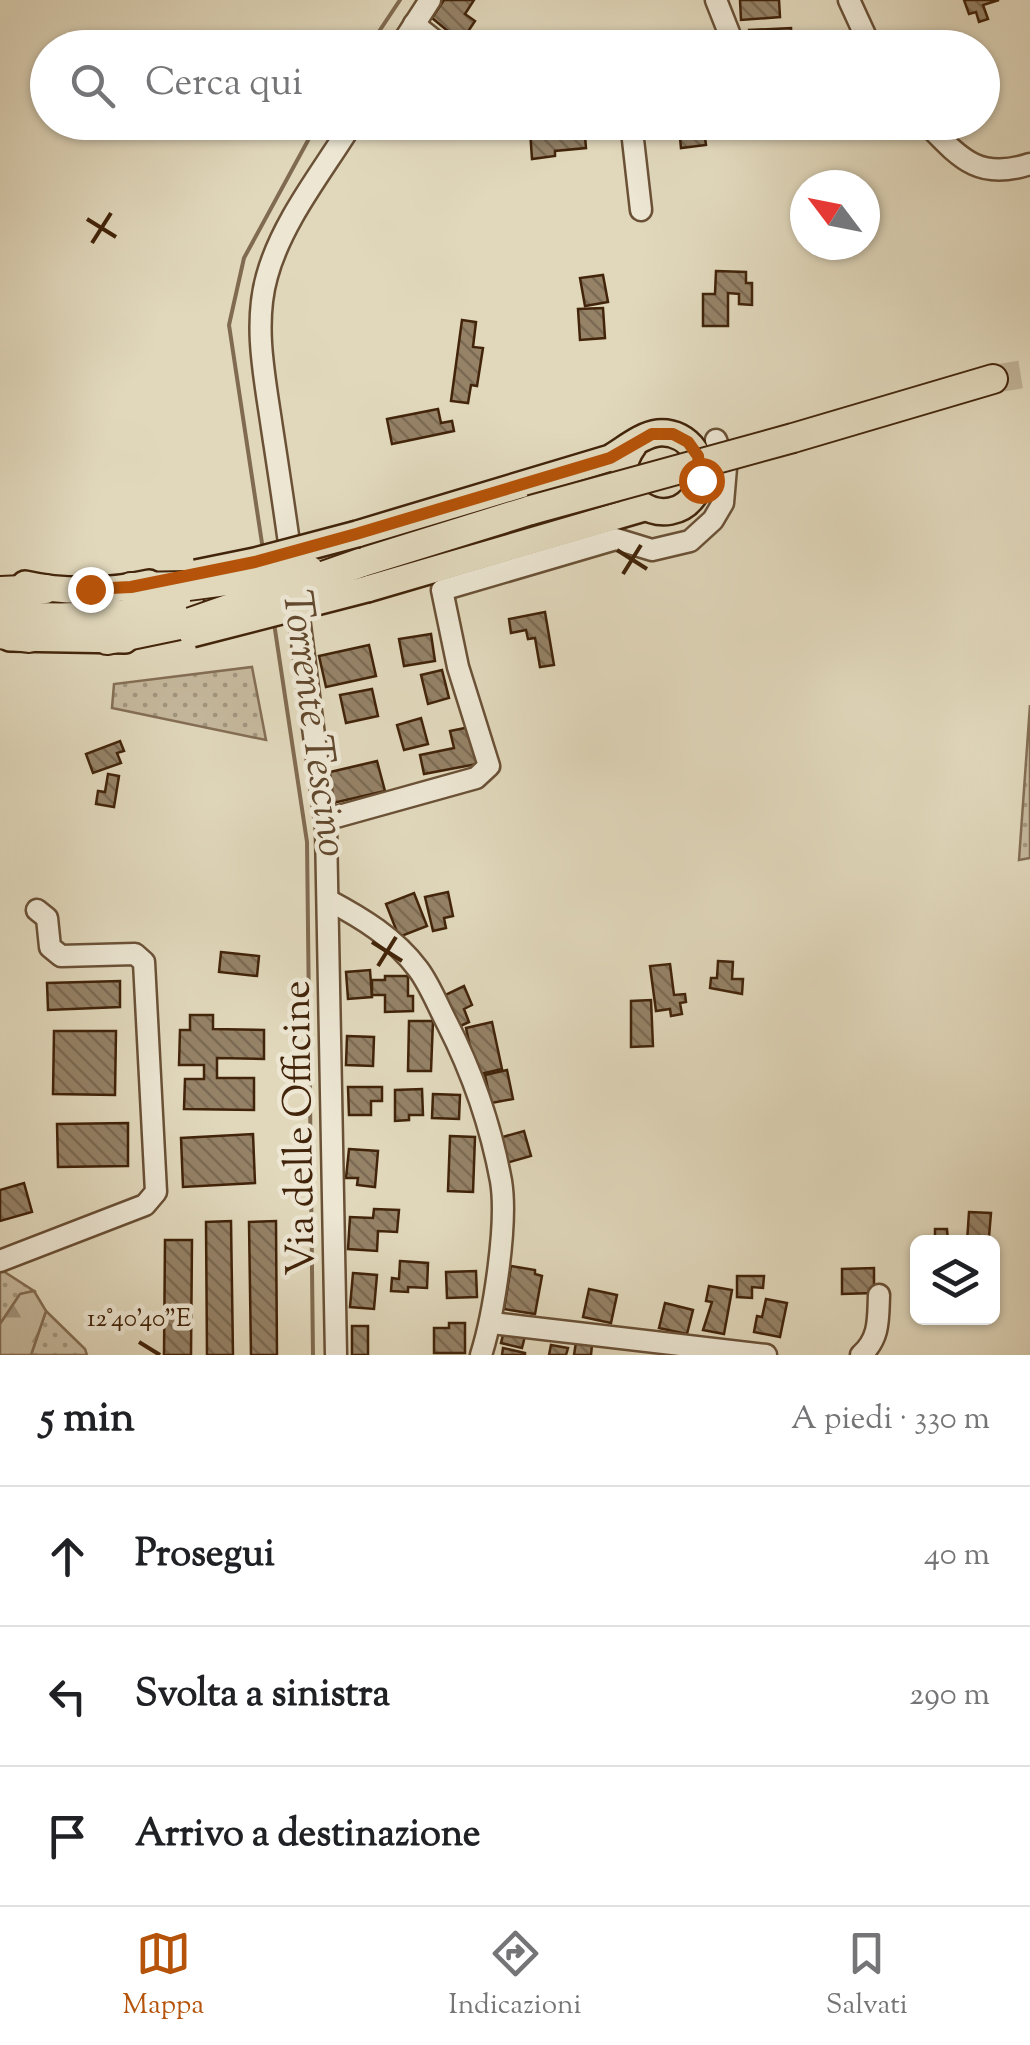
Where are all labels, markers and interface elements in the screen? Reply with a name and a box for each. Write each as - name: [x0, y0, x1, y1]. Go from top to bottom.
- search box: [30, 30, 1000, 140]
- icon: search: [65, 58, 120, 113]
- text: Cerca qui: [145, 58, 303, 112]
- north arrow: [790, 170, 880, 260]
- route start: [679, 458, 725, 504]
- route end: [68, 567, 114, 613]
- water label: Torrente Tescino: [264, 587, 360, 861]
- street label: Via delle Officine: [270, 980, 333, 1276]
- map controls: [910, 1235, 1000, 1325]
- button: layers: [910, 1235, 1000, 1325]
- text: 12°40'40"E: [87, 1302, 191, 1338]
- text: 5 min: [40, 1390, 135, 1450]
- text: A piedi · 330 m: [791, 1397, 990, 1443]
- icon: ahead: [40, 1529, 95, 1584]
- text: Prosegui: [135, 1529, 275, 1583]
- text: 40 m: [924, 1533, 990, 1579]
- icon: left: [40, 1669, 95, 1724]
- text: Svolta a sinistra: [135, 1669, 390, 1723]
- text: 290 m: [909, 1673, 990, 1719]
- icon: arrive: [40, 1809, 95, 1864]
- text: Arrivo a destinazione: [135, 1809, 481, 1863]
- tab: Mappa: [122, 1926, 204, 2026]
- tab: Indicazioni: [449, 1926, 581, 2026]
- tab: Salvati: [826, 1926, 908, 2026]

